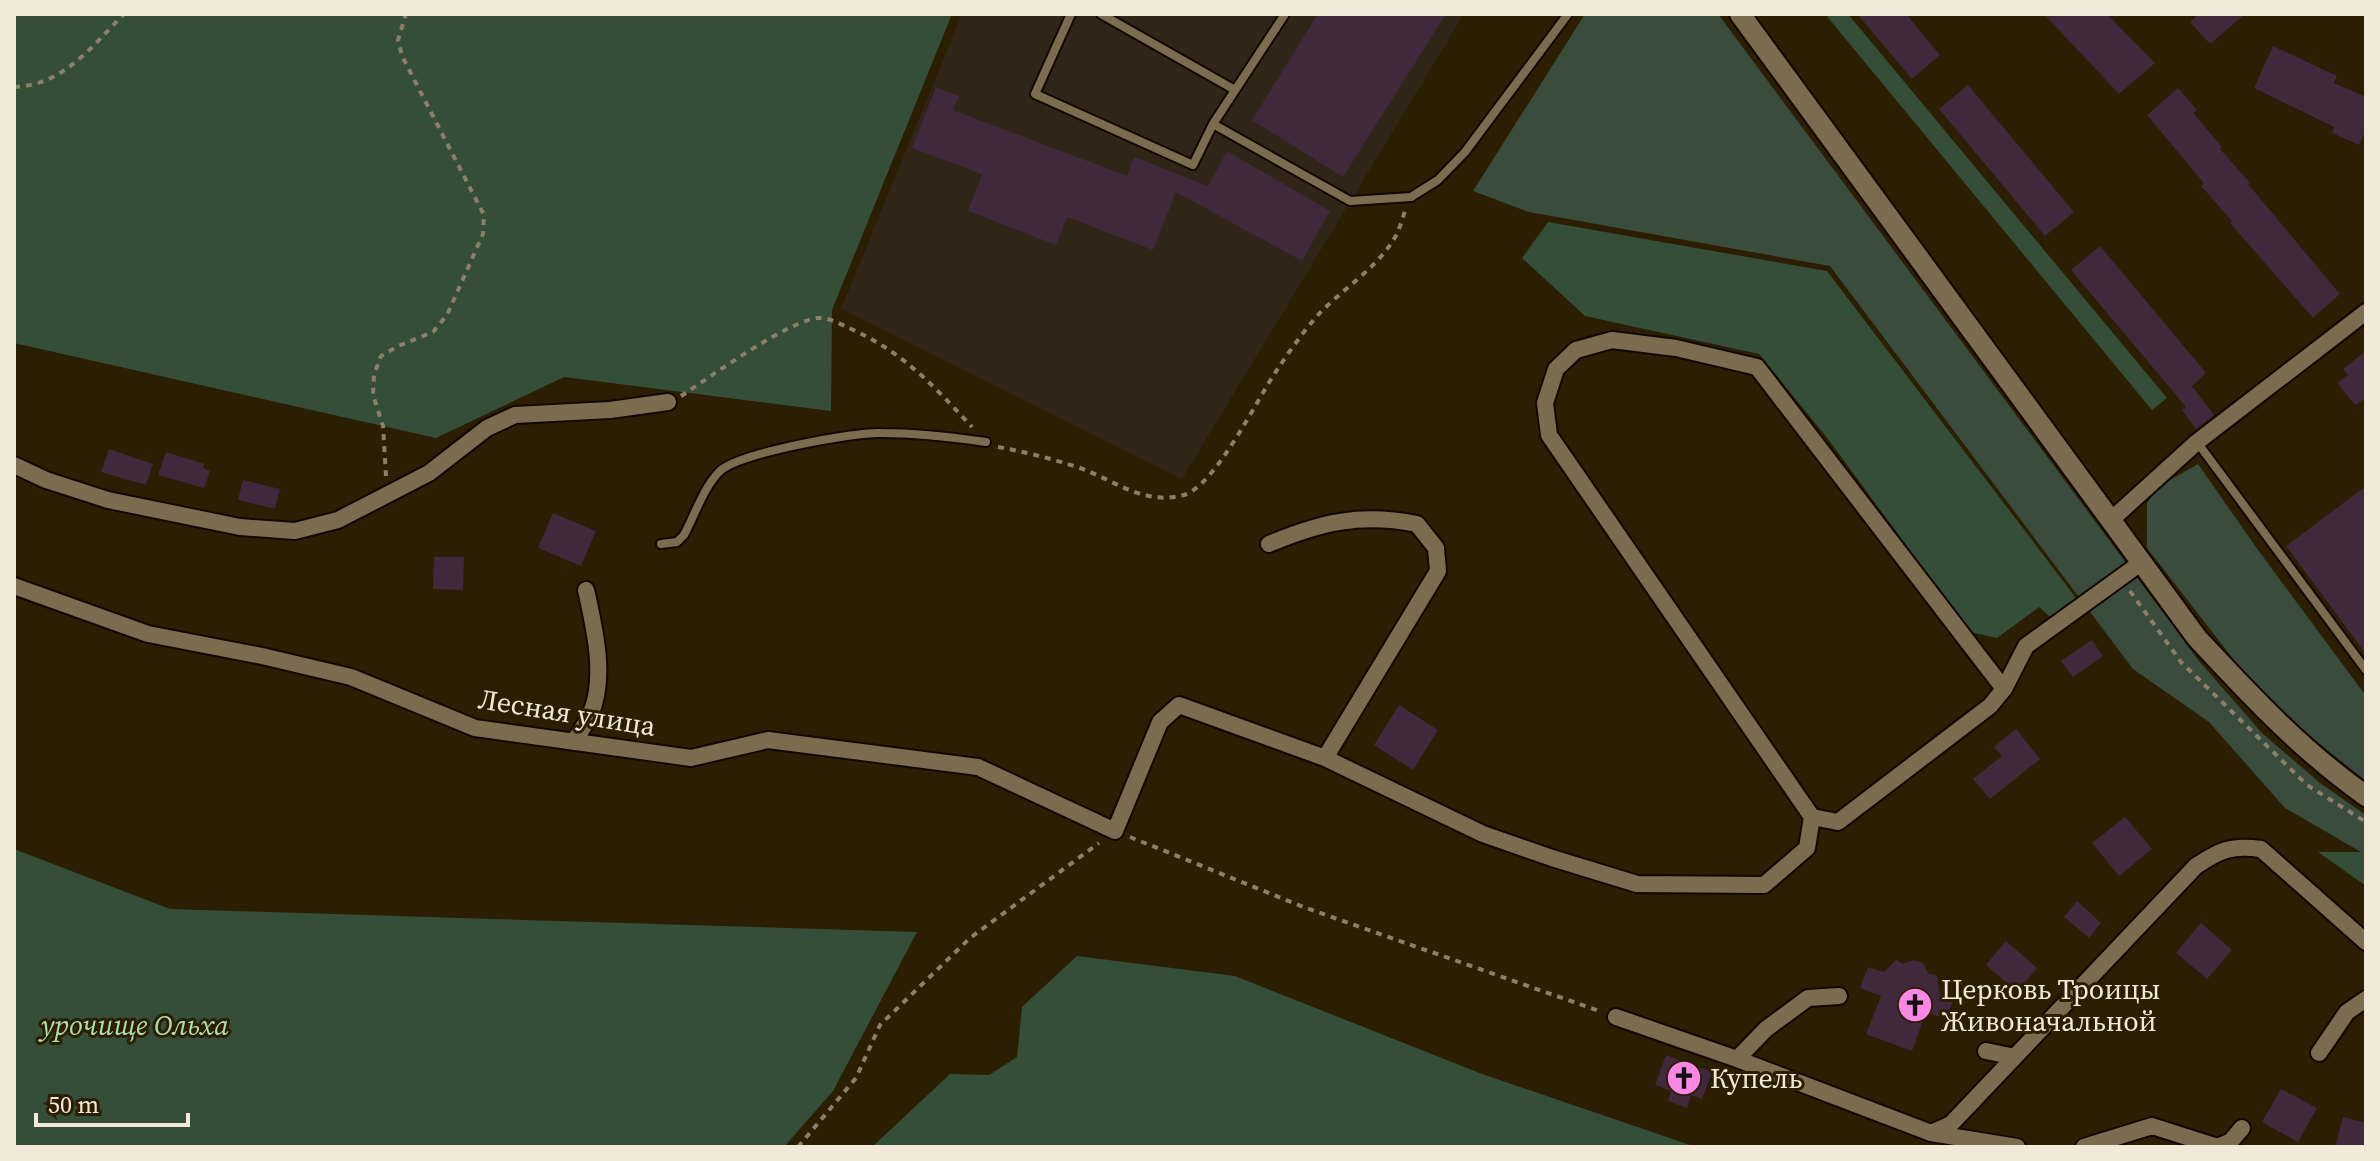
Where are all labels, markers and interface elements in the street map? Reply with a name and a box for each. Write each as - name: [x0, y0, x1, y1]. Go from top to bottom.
- street label: Лесная улица: [476, 679, 659, 745]
- place label: Церковь Троицы Живоначальной: [1941, 970, 2161, 1040]
- church icon: Церковь Троицы Живоначальной: [1896, 986, 1934, 1024]
- park label: урочище Ольха: [38, 1006, 229, 1044]
- church icon: Купель: [1665, 1059, 1703, 1097]
- place label: Купель: [1710, 1059, 1803, 1097]
- scale bar: [36, 1077, 188, 1127]
- text: 50 m: [48, 1088, 99, 1121]

